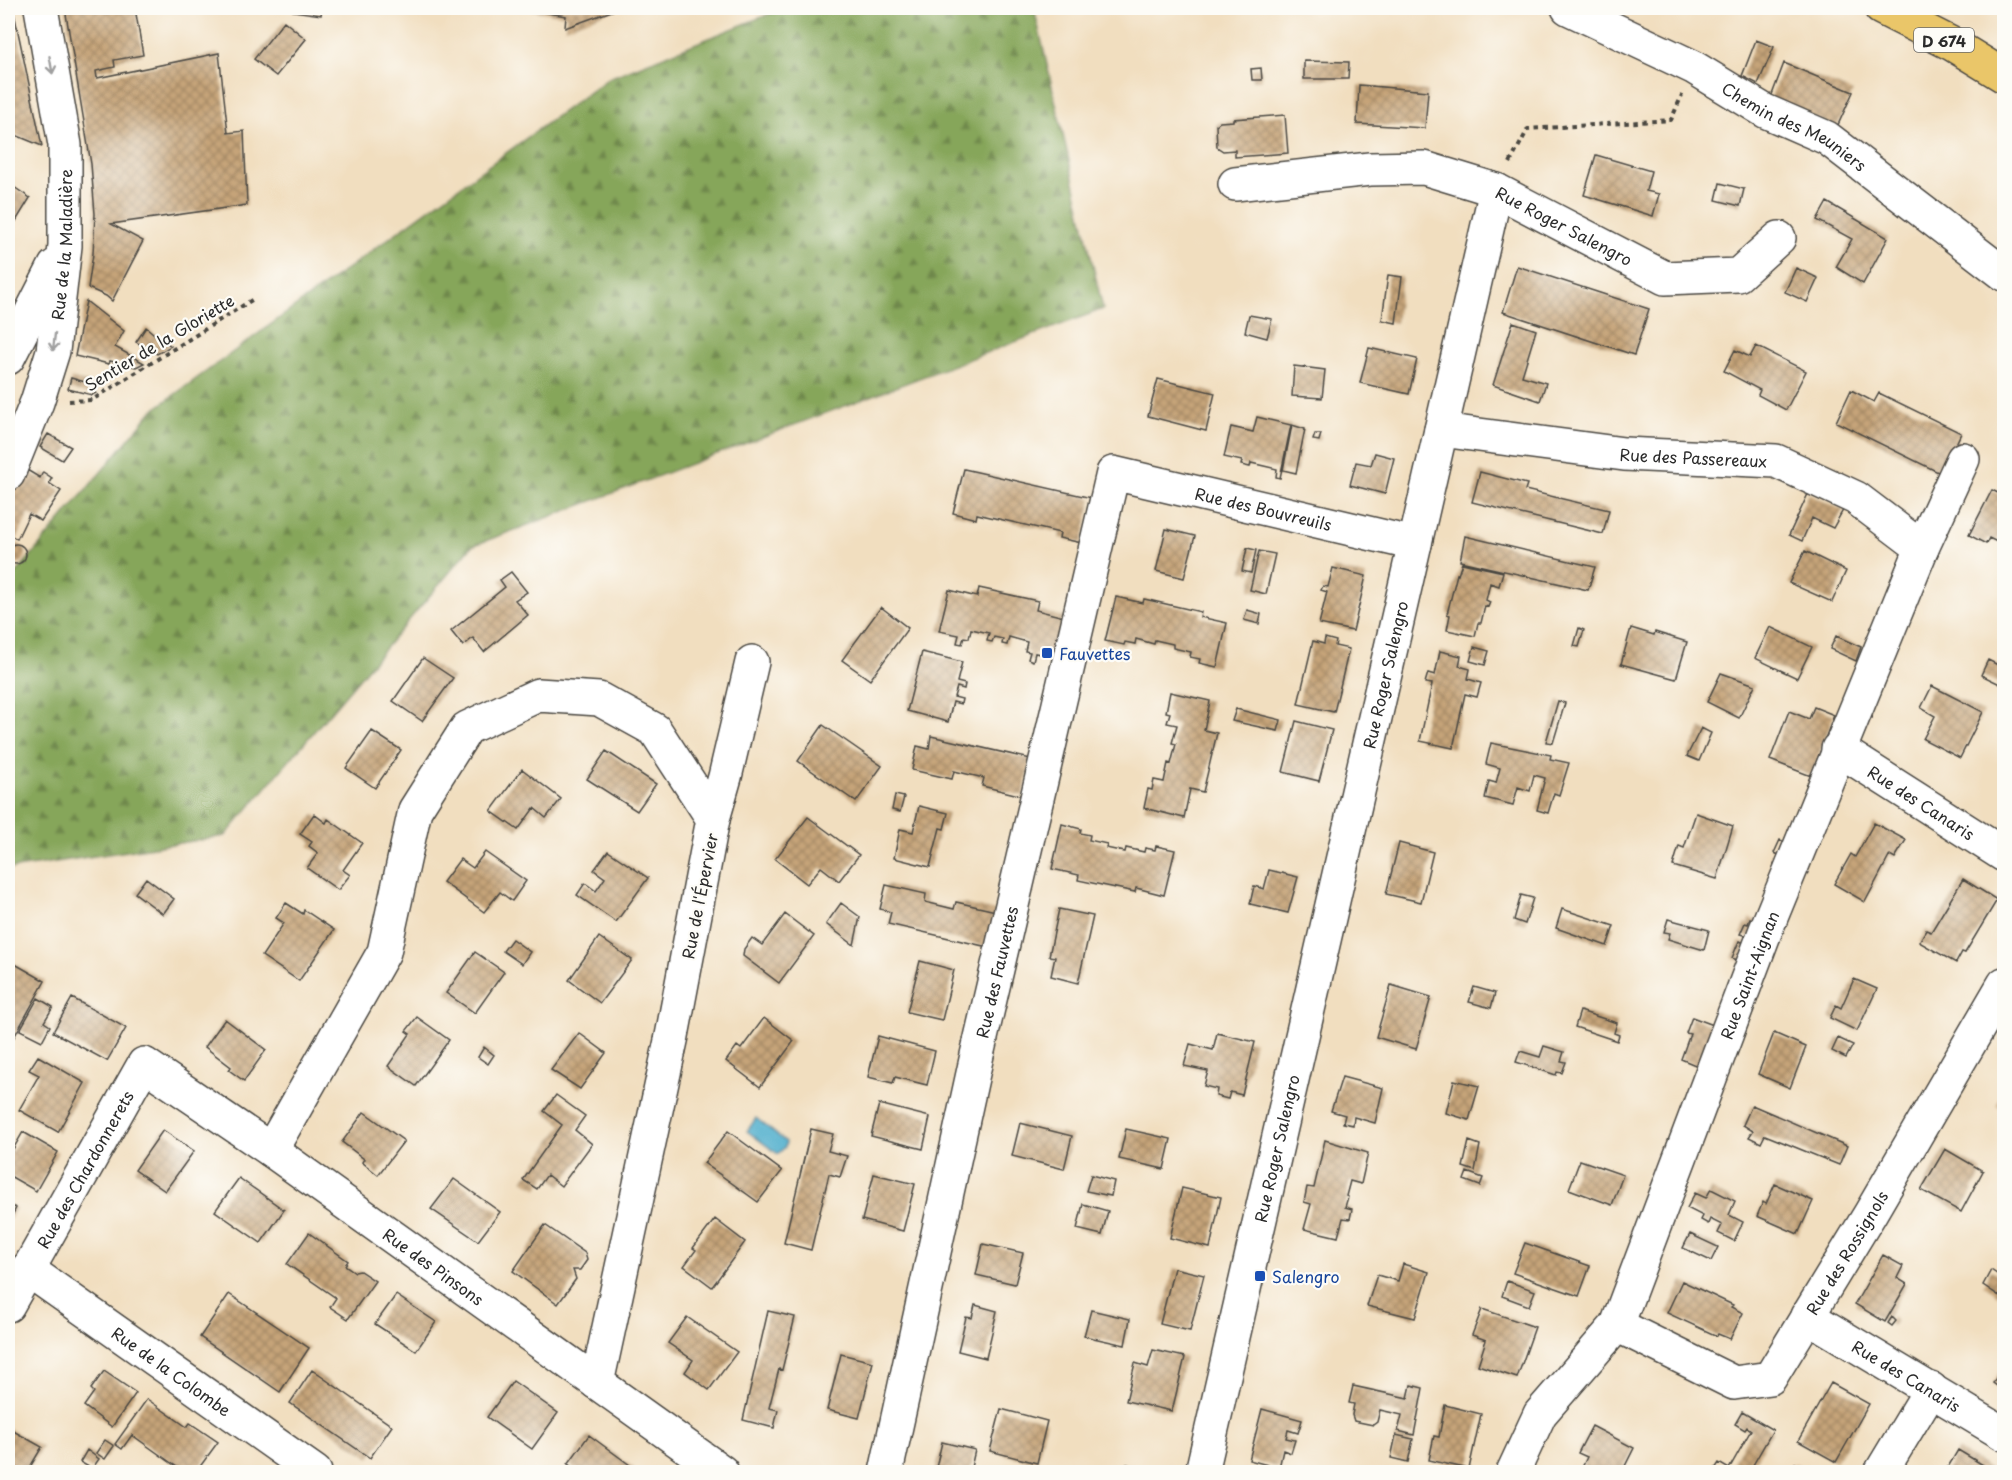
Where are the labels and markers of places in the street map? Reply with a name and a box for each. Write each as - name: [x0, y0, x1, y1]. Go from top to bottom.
- place label: Fauvettes: [1059, 641, 1130, 665]
- marker: Fauvettes: [1040, 646, 1054, 660]
- place label: Salengro: [1272, 1264, 1340, 1288]
- marker: Salengro: [1253, 1269, 1267, 1283]

